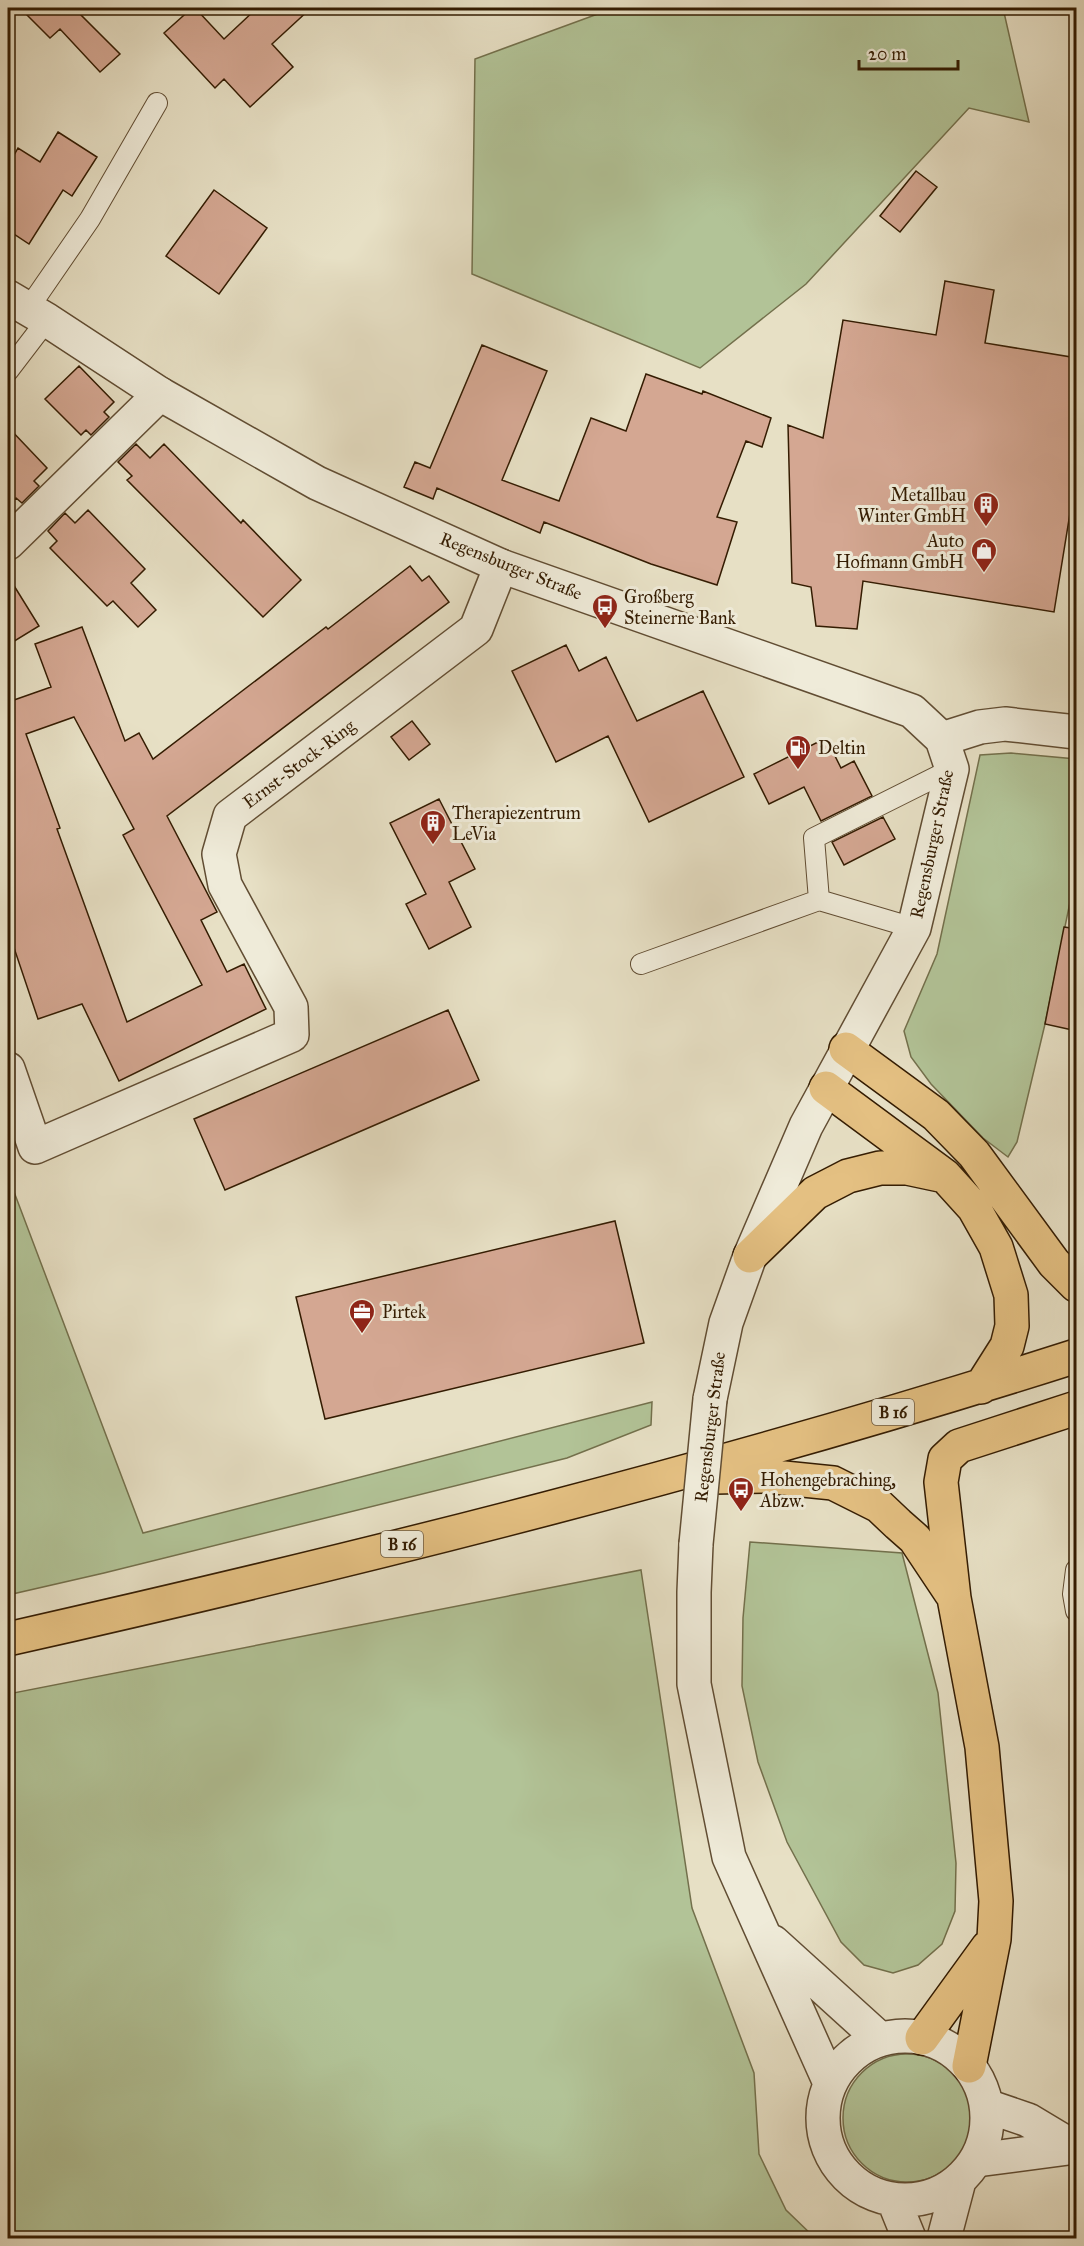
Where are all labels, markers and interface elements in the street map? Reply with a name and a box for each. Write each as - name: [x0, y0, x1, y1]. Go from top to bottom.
- scale bar: [859, 33, 958, 71]
- text: 20 m: [868, 43, 906, 65]
- place label: Metallbau Winter GmbH: [858, 484, 966, 527]
- building icon: Metallbau Winter GmbH: [971, 490, 1001, 528]
- street label: Regensburger Straße: [436, 527, 585, 606]
- place label: Auto Hofmann GmbH: [835, 530, 964, 573]
- shop icon: Auto Hofmann GmbH: [969, 536, 999, 574]
- place label: Großberg Steinerne Bank: [624, 586, 737, 629]
- bus stop icon: Großberg Steinerne Bank: [590, 592, 620, 630]
- street label: Ernst-Stock-Ring: [239, 714, 361, 814]
- fuel station icon: Deltin: [783, 733, 813, 771]
- place label: Deltin: [818, 737, 866, 759]
- street label: Regensburger Straße: [905, 768, 960, 921]
- place label: Therapiezentrum LeVia: [452, 802, 581, 845]
- building icon: Therapiezentrum LeVia: [418, 808, 448, 846]
- office icon: Pirtek: [347, 1297, 377, 1335]
- place label: Pirtek: [382, 1301, 427, 1323]
- street label: Regensburger Straße: [690, 1350, 731, 1504]
- road number: B 16: [872, 1399, 914, 1425]
- place label: Hohengebraching, Abzw.: [759, 1469, 896, 1512]
- bus stop icon: Hohengebraching, Abzw.: [726, 1475, 756, 1513]
- road number: B 16: [381, 1531, 423, 1557]

